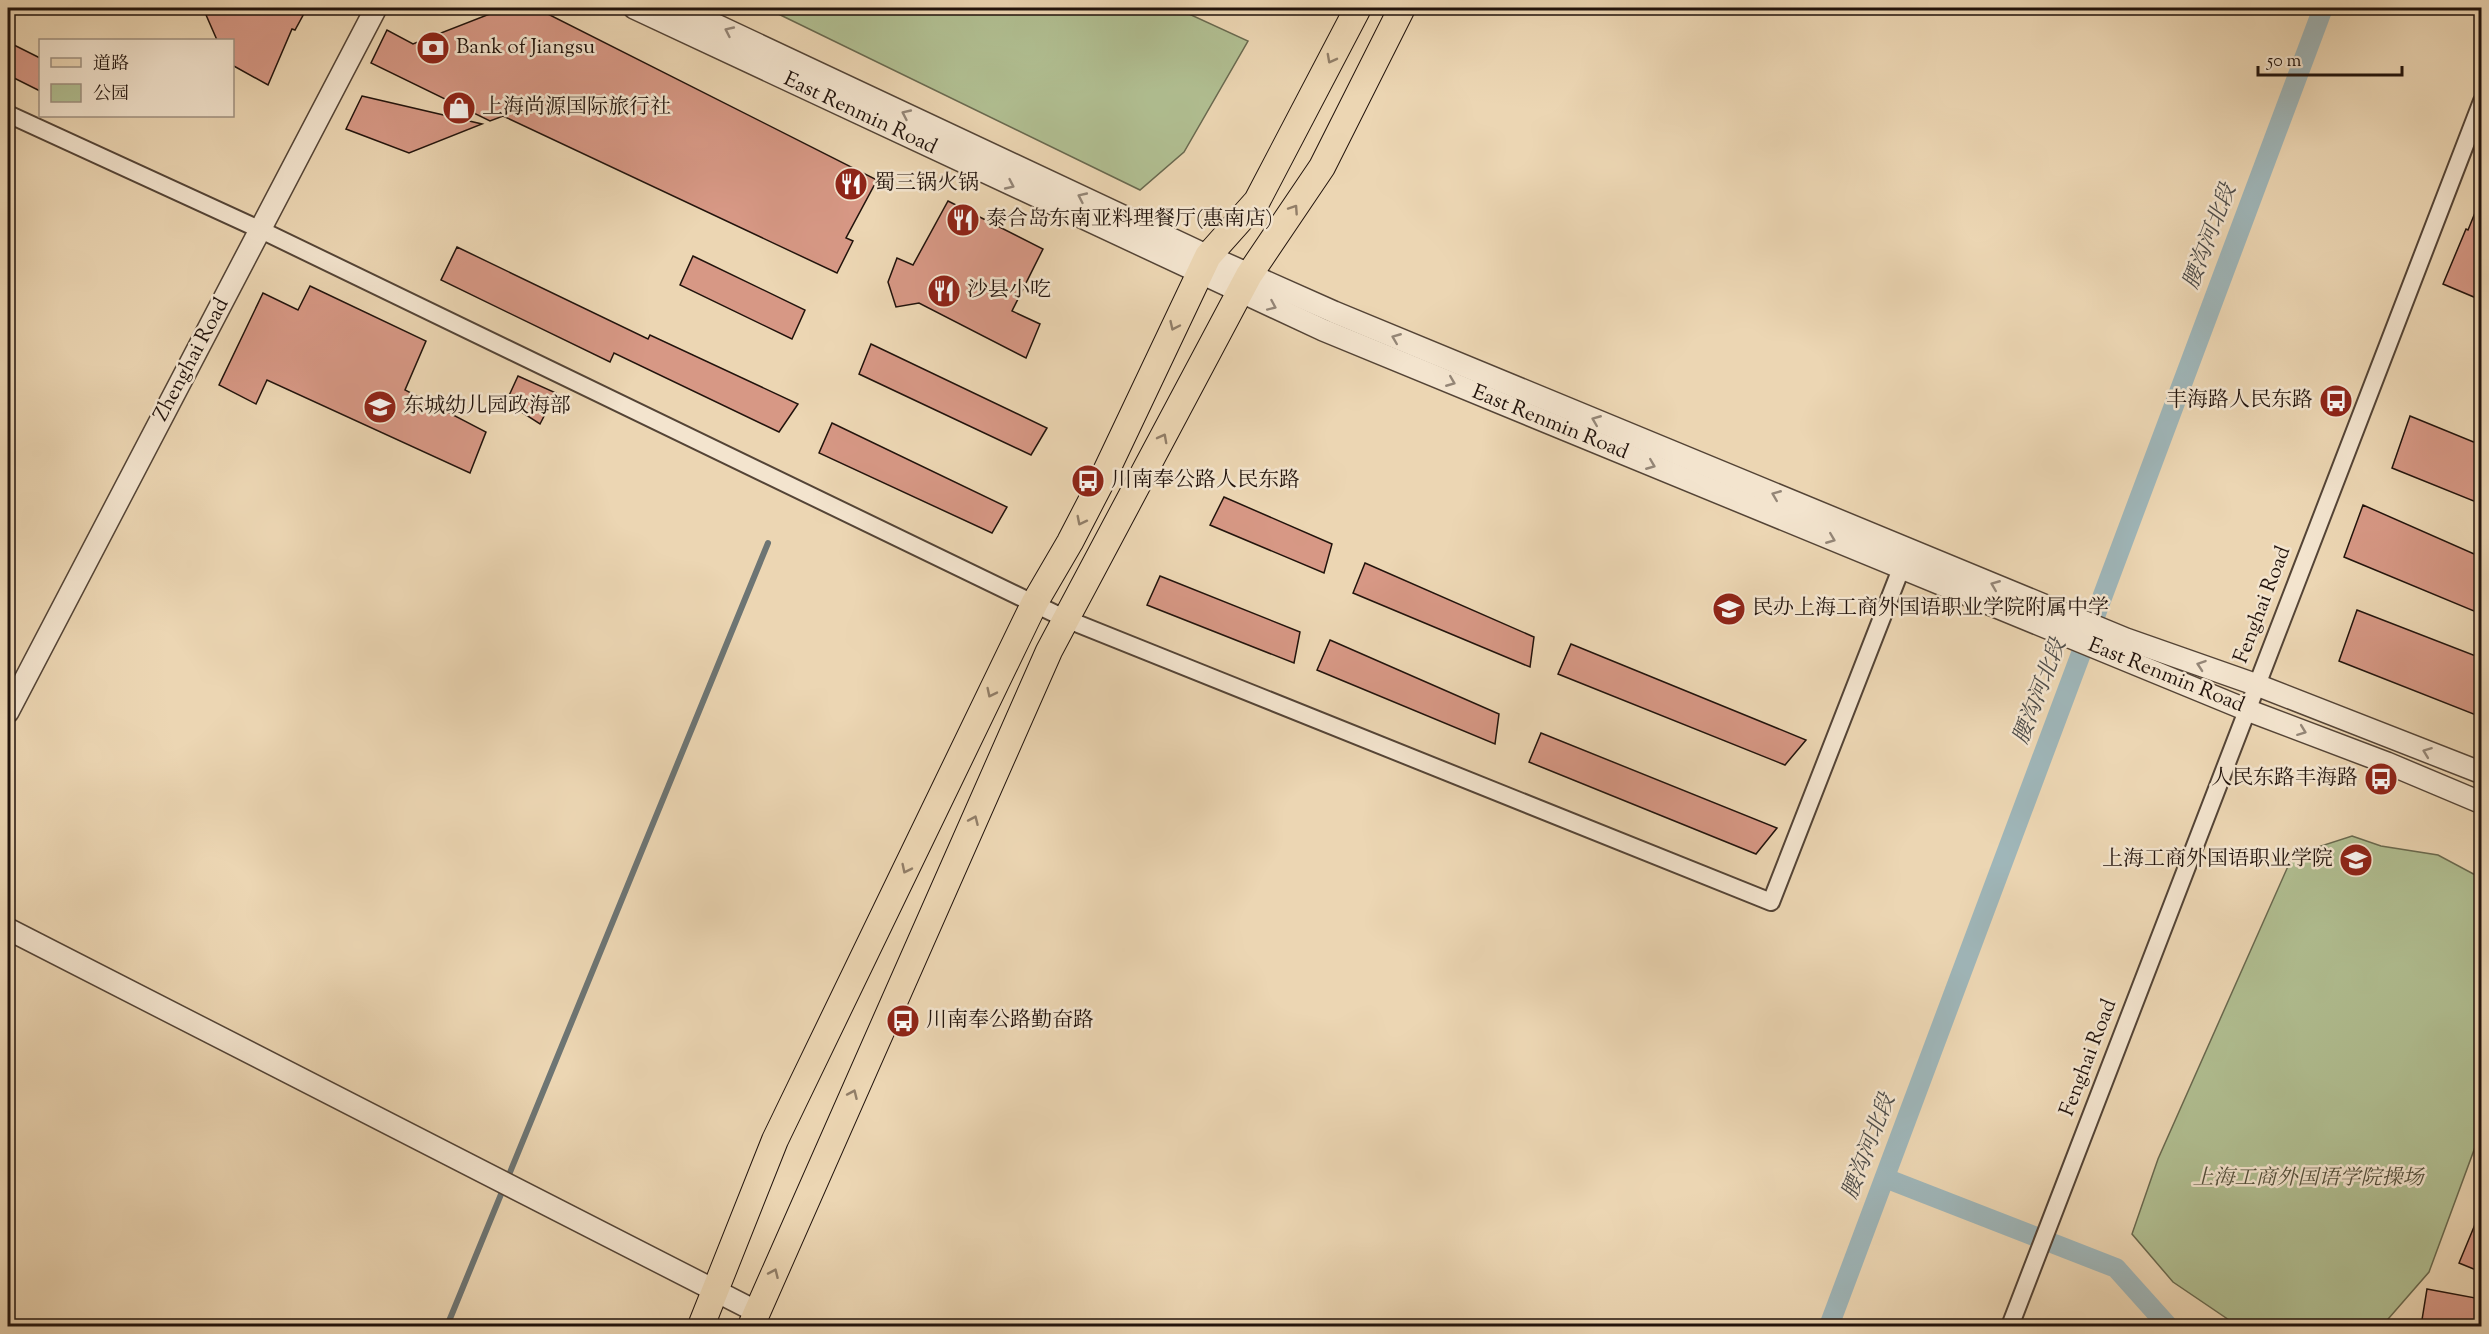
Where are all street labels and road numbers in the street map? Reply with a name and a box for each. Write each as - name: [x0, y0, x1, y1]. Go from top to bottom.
- street label: East Renmin Road: [778, 65, 942, 163]
- street label: Zhenghai Road: [147, 293, 237, 427]
- street label: East Renmin Road: [1467, 378, 1633, 468]
- street label: Fenghai Road: [2227, 542, 2299, 668]
- street label: East Renmin Road: [2083, 631, 2249, 721]
- street label: Fenghai Road: [2053, 995, 2125, 1121]

